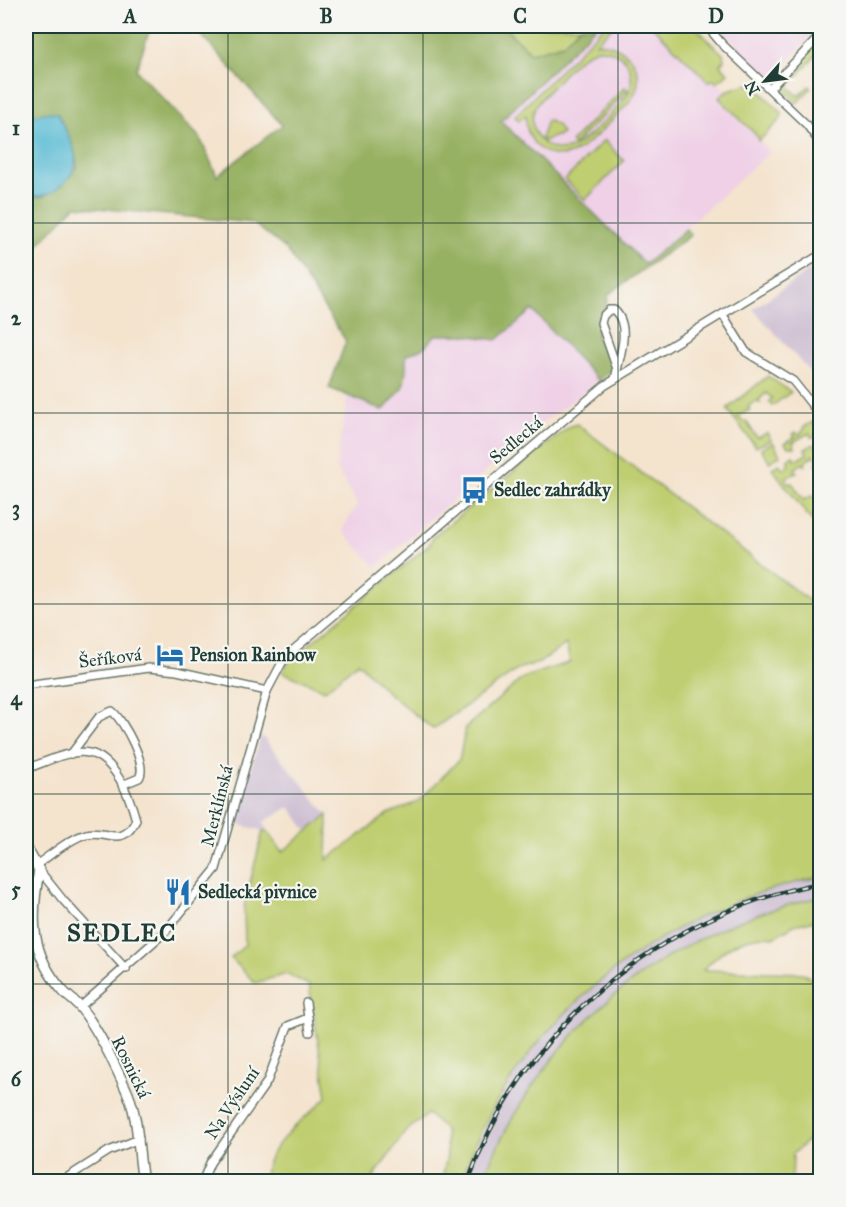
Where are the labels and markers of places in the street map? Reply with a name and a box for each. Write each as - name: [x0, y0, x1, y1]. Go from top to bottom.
- bus stop icon: Sedlec zahrádky: [459, 475, 489, 505]
- place label: Sedlec zahrádky: [494, 479, 612, 502]
- hotel icon: Pension Rainbow: [155, 640, 185, 670]
- place label: Pension Rainbow: [190, 644, 317, 666]
- restaurant icon: Sedlecká pivnice: [163, 877, 193, 907]
- place label: Sedlecká pivnice: [198, 881, 317, 904]

